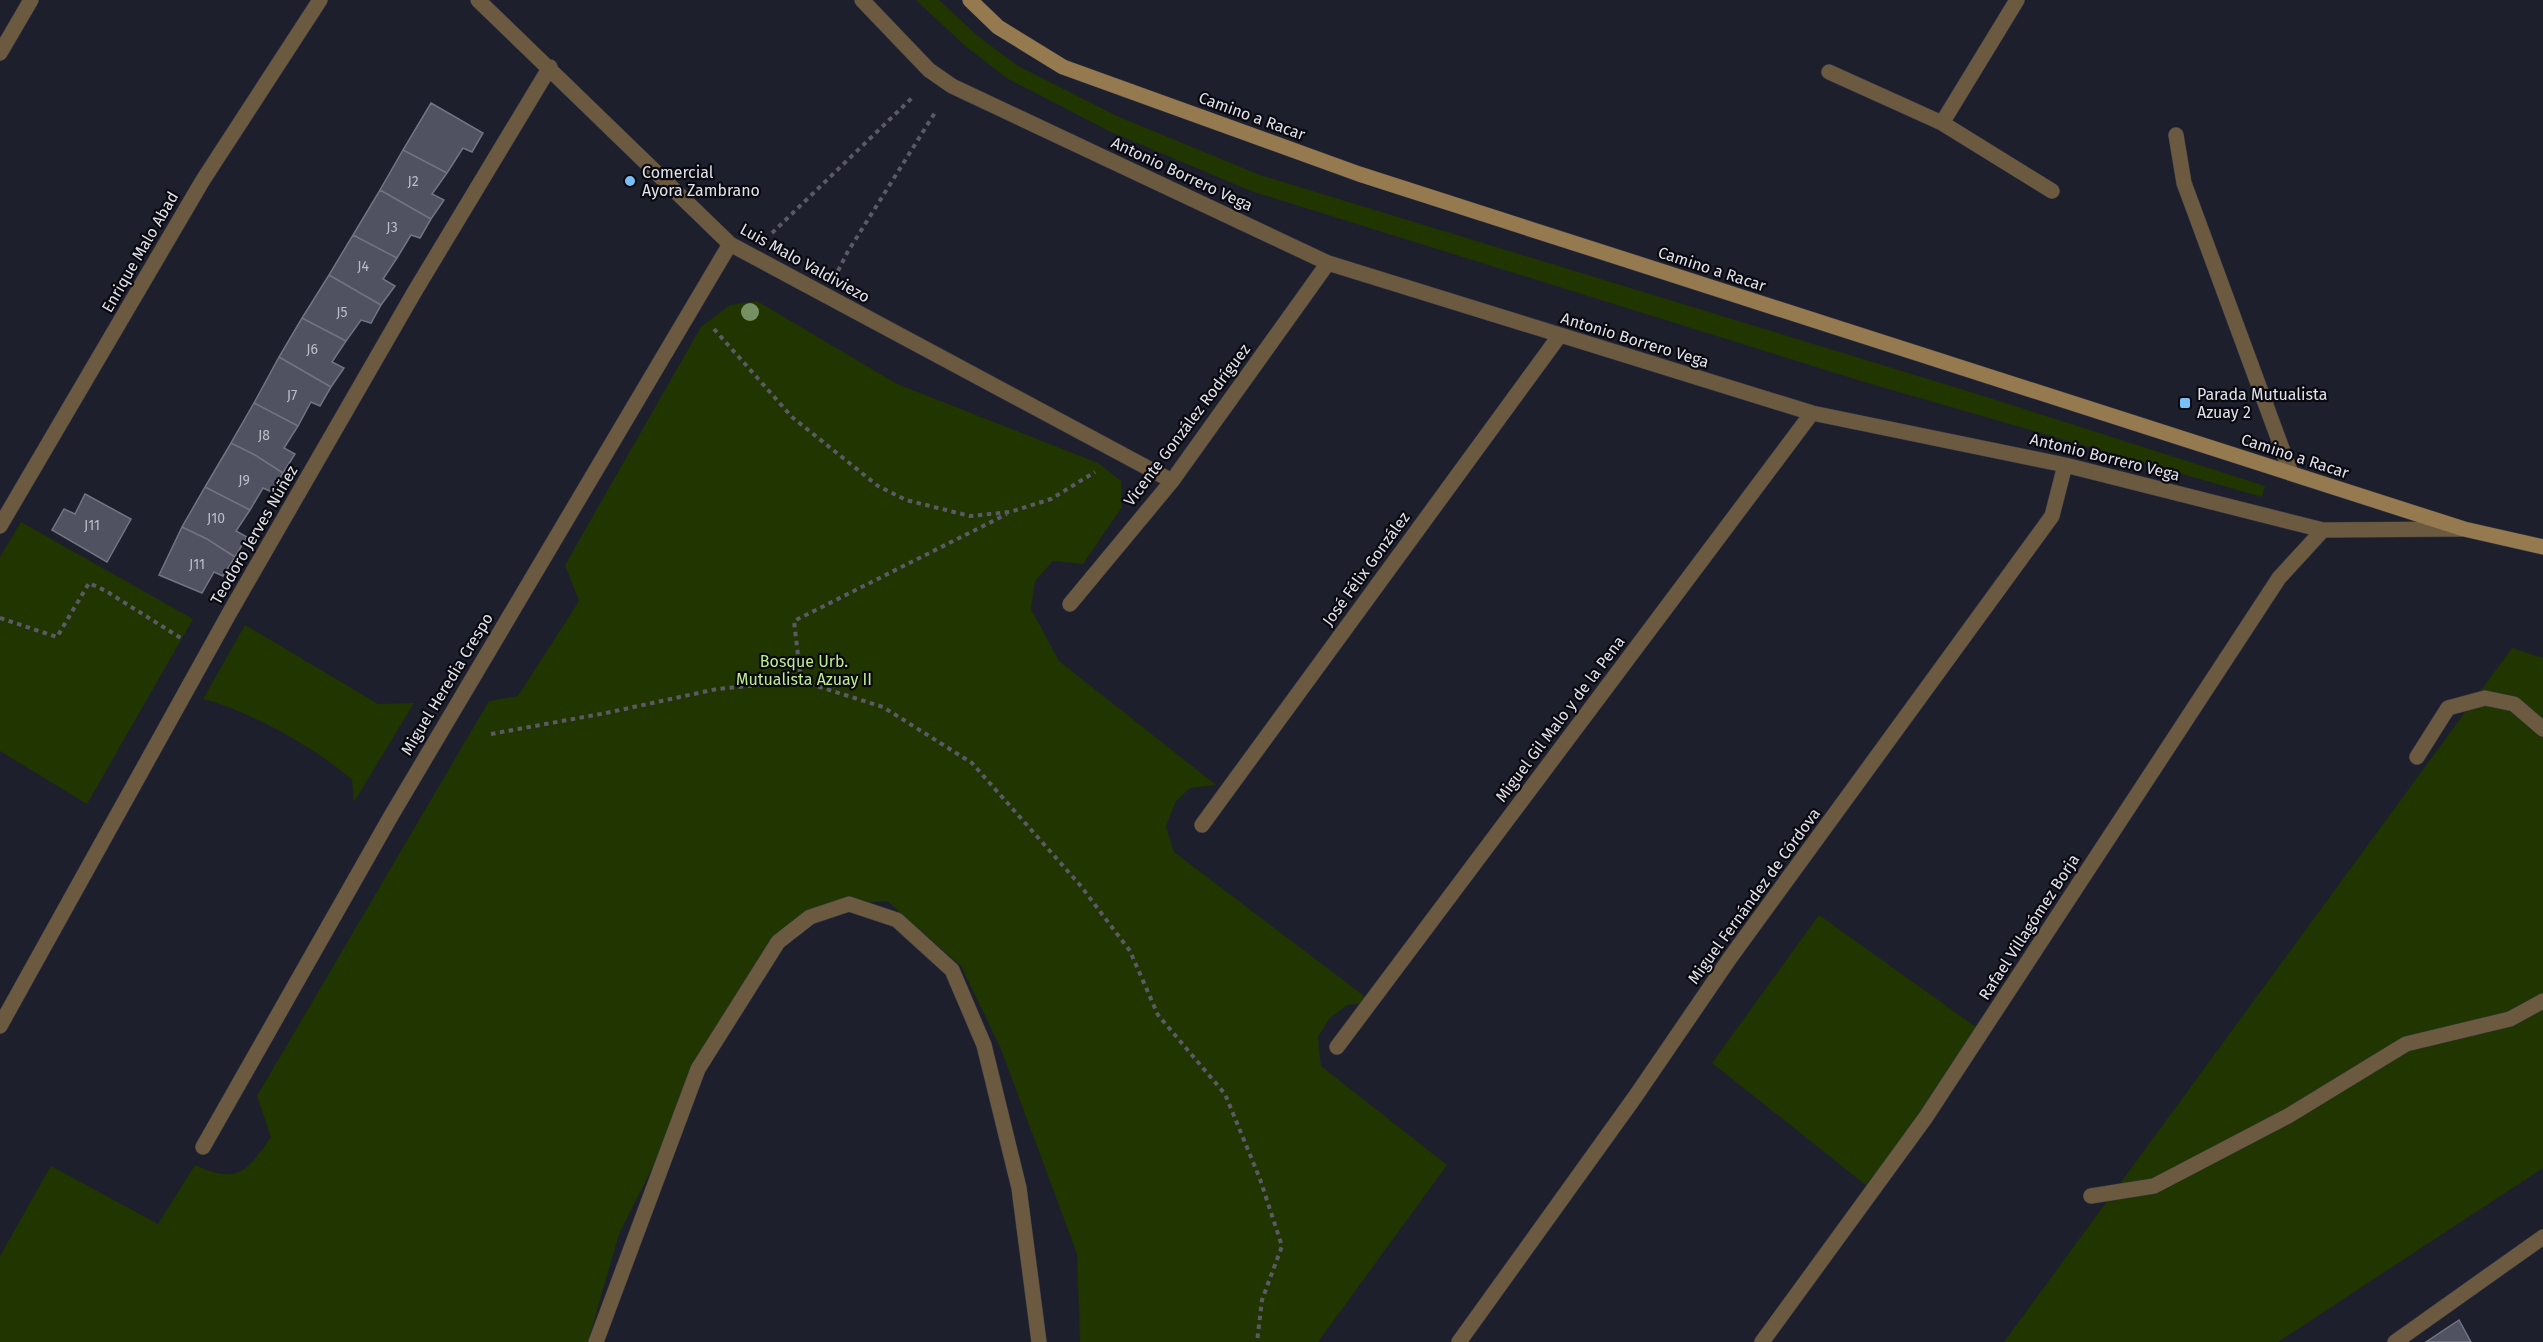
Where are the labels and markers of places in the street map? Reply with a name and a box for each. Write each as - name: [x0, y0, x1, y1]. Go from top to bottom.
- place label: Comercial Ayora Zambrano: [642, 163, 760, 200]
- marker: Comercial Ayora Zambrano: [623, 174, 637, 188]
- place label: Parada Mutualista Azuay 2: [2197, 385, 2327, 422]
- marker: Parada Mutualista Azuay 2: [2178, 396, 2192, 410]

